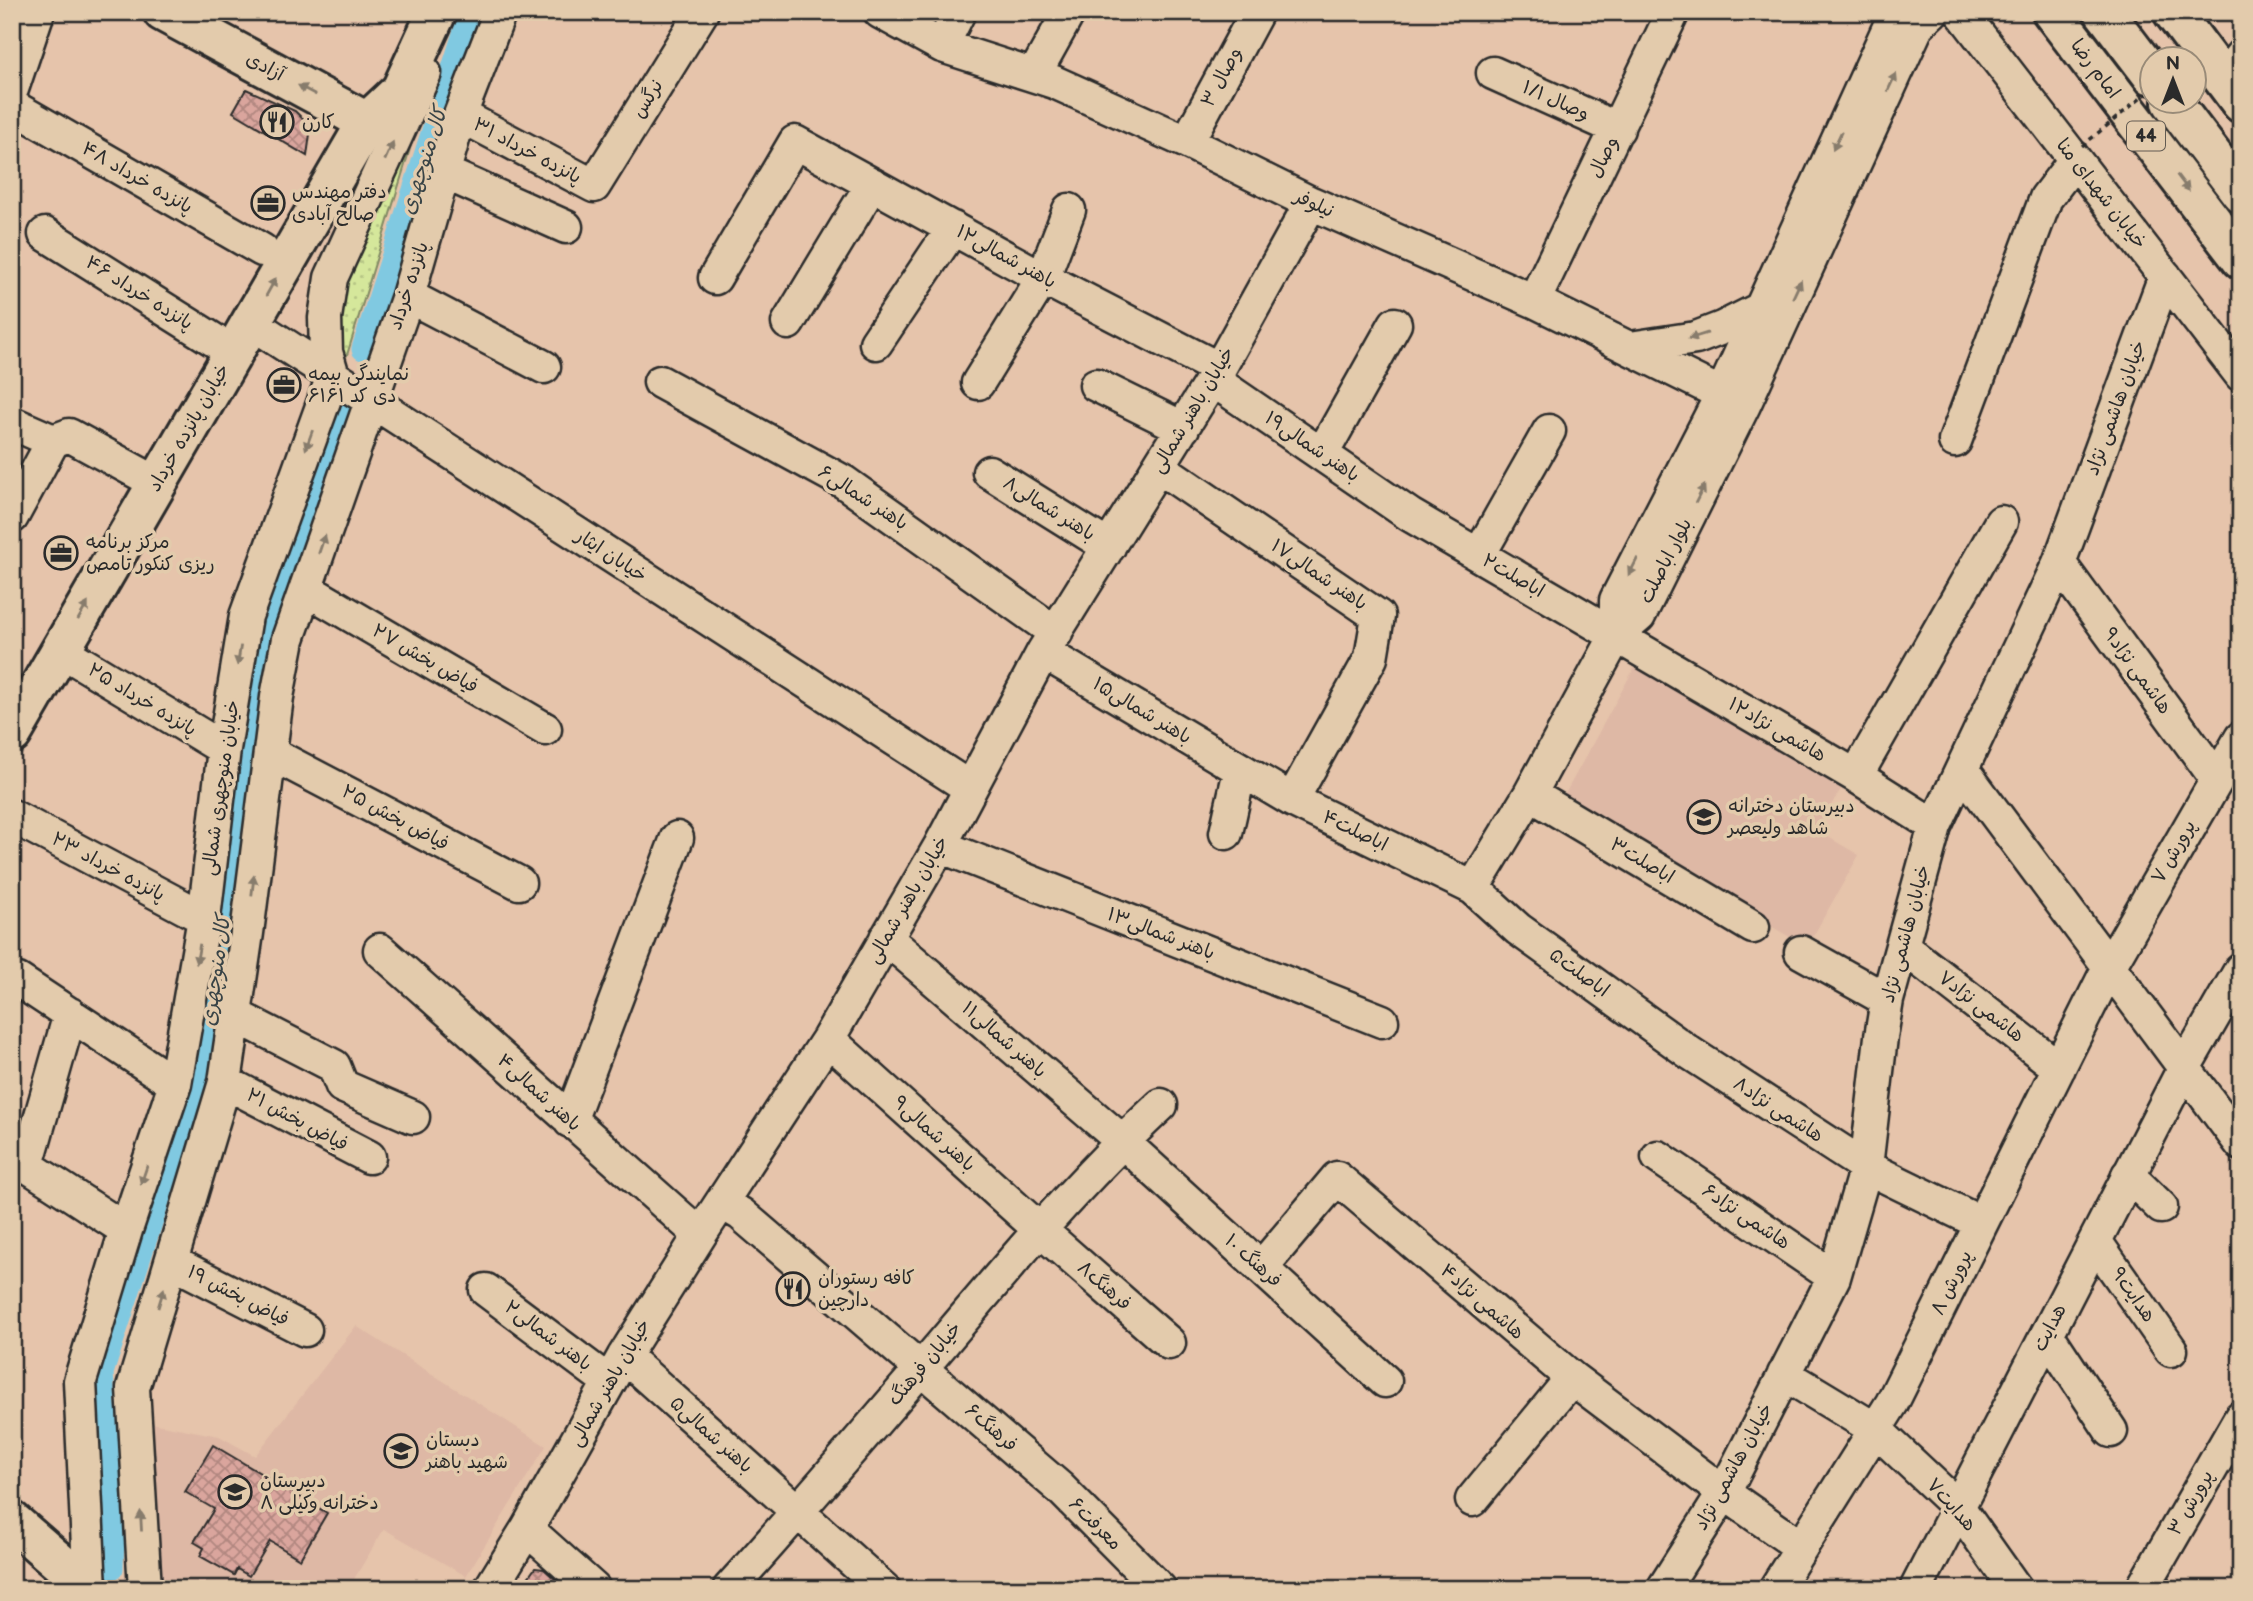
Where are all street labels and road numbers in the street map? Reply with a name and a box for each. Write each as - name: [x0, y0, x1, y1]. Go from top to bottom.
- street label: امام رضا: [2064, 35, 2125, 105]
- street label: وصال ۳: [1197, 43, 1247, 111]
- street label: آزادی: [242, 47, 289, 87]
- street label: نرگس: [627, 76, 669, 122]
- street label: وصال ۱/۱: [1518, 76, 1594, 126]
- street label: پانزده خرداد ۳۱: [469, 113, 585, 189]
- road number: 44: [2127, 121, 2165, 150]
- street label: وصال: [1584, 132, 1624, 182]
- street label: خیابان شهدای منا: [2051, 134, 2151, 254]
- street label: پانزده خرداد ۴۸: [77, 137, 197, 219]
- street label: نیلوفر: [1289, 184, 1338, 223]
- street label: باهنر شمالی۱۲: [952, 220, 1060, 294]
- street label: پانزده خرداد: [384, 239, 434, 333]
- street label: پانزده خرداد ۴۶: [81, 251, 197, 335]
- street label: خیابان هاشمی نژاد: [2081, 338, 2151, 478]
- street label: خیابان باهنر شمالی: [1146, 343, 1240, 477]
- street label: خیابان پانزده خرداد: [143, 360, 235, 496]
- street label: باهنر شمالی۱۹: [1260, 407, 1364, 487]
- street label: باهنر شمالی۶: [814, 460, 912, 536]
- street label: باهنر شمالی۸: [999, 472, 1099, 546]
- street label: بلوار اباصلت: [1635, 515, 1697, 607]
- street label: خیابان ایثار: [569, 523, 651, 588]
- street label: باهنر شمالی۱۷: [1266, 534, 1372, 616]
- street label: اباصلت۲: [1478, 549, 1548, 603]
- street label: فیاض بخش ۲۷: [368, 619, 482, 699]
- street label: هاشمی نژاد۹: [2098, 623, 2176, 719]
- street label: پانزده خرداد ۲۵: [83, 659, 201, 741]
- street label: باهنر شمالی۱۵: [1088, 673, 1196, 749]
- street label: هاشمی نژاد۱۲: [1724, 693, 1830, 767]
- street label: خیابان منوچهری شمالی: [197, 699, 245, 877]
- street label: فیاض بخش ۲۵: [337, 780, 453, 856]
- street label: اباصلت۴: [1319, 805, 1391, 857]
- street label: پرورش ۷: [2147, 816, 2201, 888]
- street label: پانزده خرداد ۲۳: [47, 827, 169, 907]
- street label: خیابان باهنر شمالی: [862, 832, 954, 968]
- street label: اباصلت۳: [1606, 833, 1678, 889]
- street label: خیابان هاشمی نژاد: [1877, 863, 1935, 1005]
- street label: باهنر شمالی۱۳: [1104, 903, 1218, 965]
- street label: اباصلت۵: [1544, 944, 1614, 1002]
- street label: هاشمی نژاد۷: [1933, 966, 2029, 1048]
- street label: باهنر شمالی۱۱: [957, 997, 1051, 1083]
- street label: باهنر شمالی۴: [492, 1049, 586, 1137]
- street label: هاشمی نژاد۸: [1729, 1072, 1827, 1148]
- street label: فیاض بخش ۲۱: [242, 1084, 352, 1156]
- street label: باهنر شمالی۹: [888, 1091, 980, 1177]
- street label: هاشمی نژاد۶: [1698, 1179, 1794, 1255]
- street label: فرهنگ ۱۰: [1220, 1229, 1286, 1293]
- street label: پرورش ۸: [1926, 1247, 1978, 1319]
- street label: فرهنگ۸: [1072, 1256, 1136, 1316]
- street label: هاشمی نژاد۴: [1435, 1259, 1529, 1345]
- street label: فیاض بخش ۱۹: [183, 1260, 293, 1332]
- street label: هدایت۹: [2106, 1263, 2160, 1327]
- street label: باهنر شمالی۲: [500, 1296, 596, 1376]
- street label: هدایت: [2028, 1300, 2072, 1356]
- street label: خیابان باهنر شمالی: [564, 1315, 656, 1451]
- street label: خیابان فرهنگ: [883, 1317, 967, 1411]
- street label: باهنر شمالی۵: [665, 1392, 757, 1478]
- street label: فرهنگ۶: [960, 1399, 1022, 1457]
- street label: خیابان هاشمی نژاد: [1690, 1399, 1778, 1535]
- street label: پرورش ۳: [2163, 1466, 2219, 1540]
- street label: هدایت۷: [1921, 1474, 1981, 1536]
- street label: معرفت۶: [1064, 1493, 1126, 1555]

